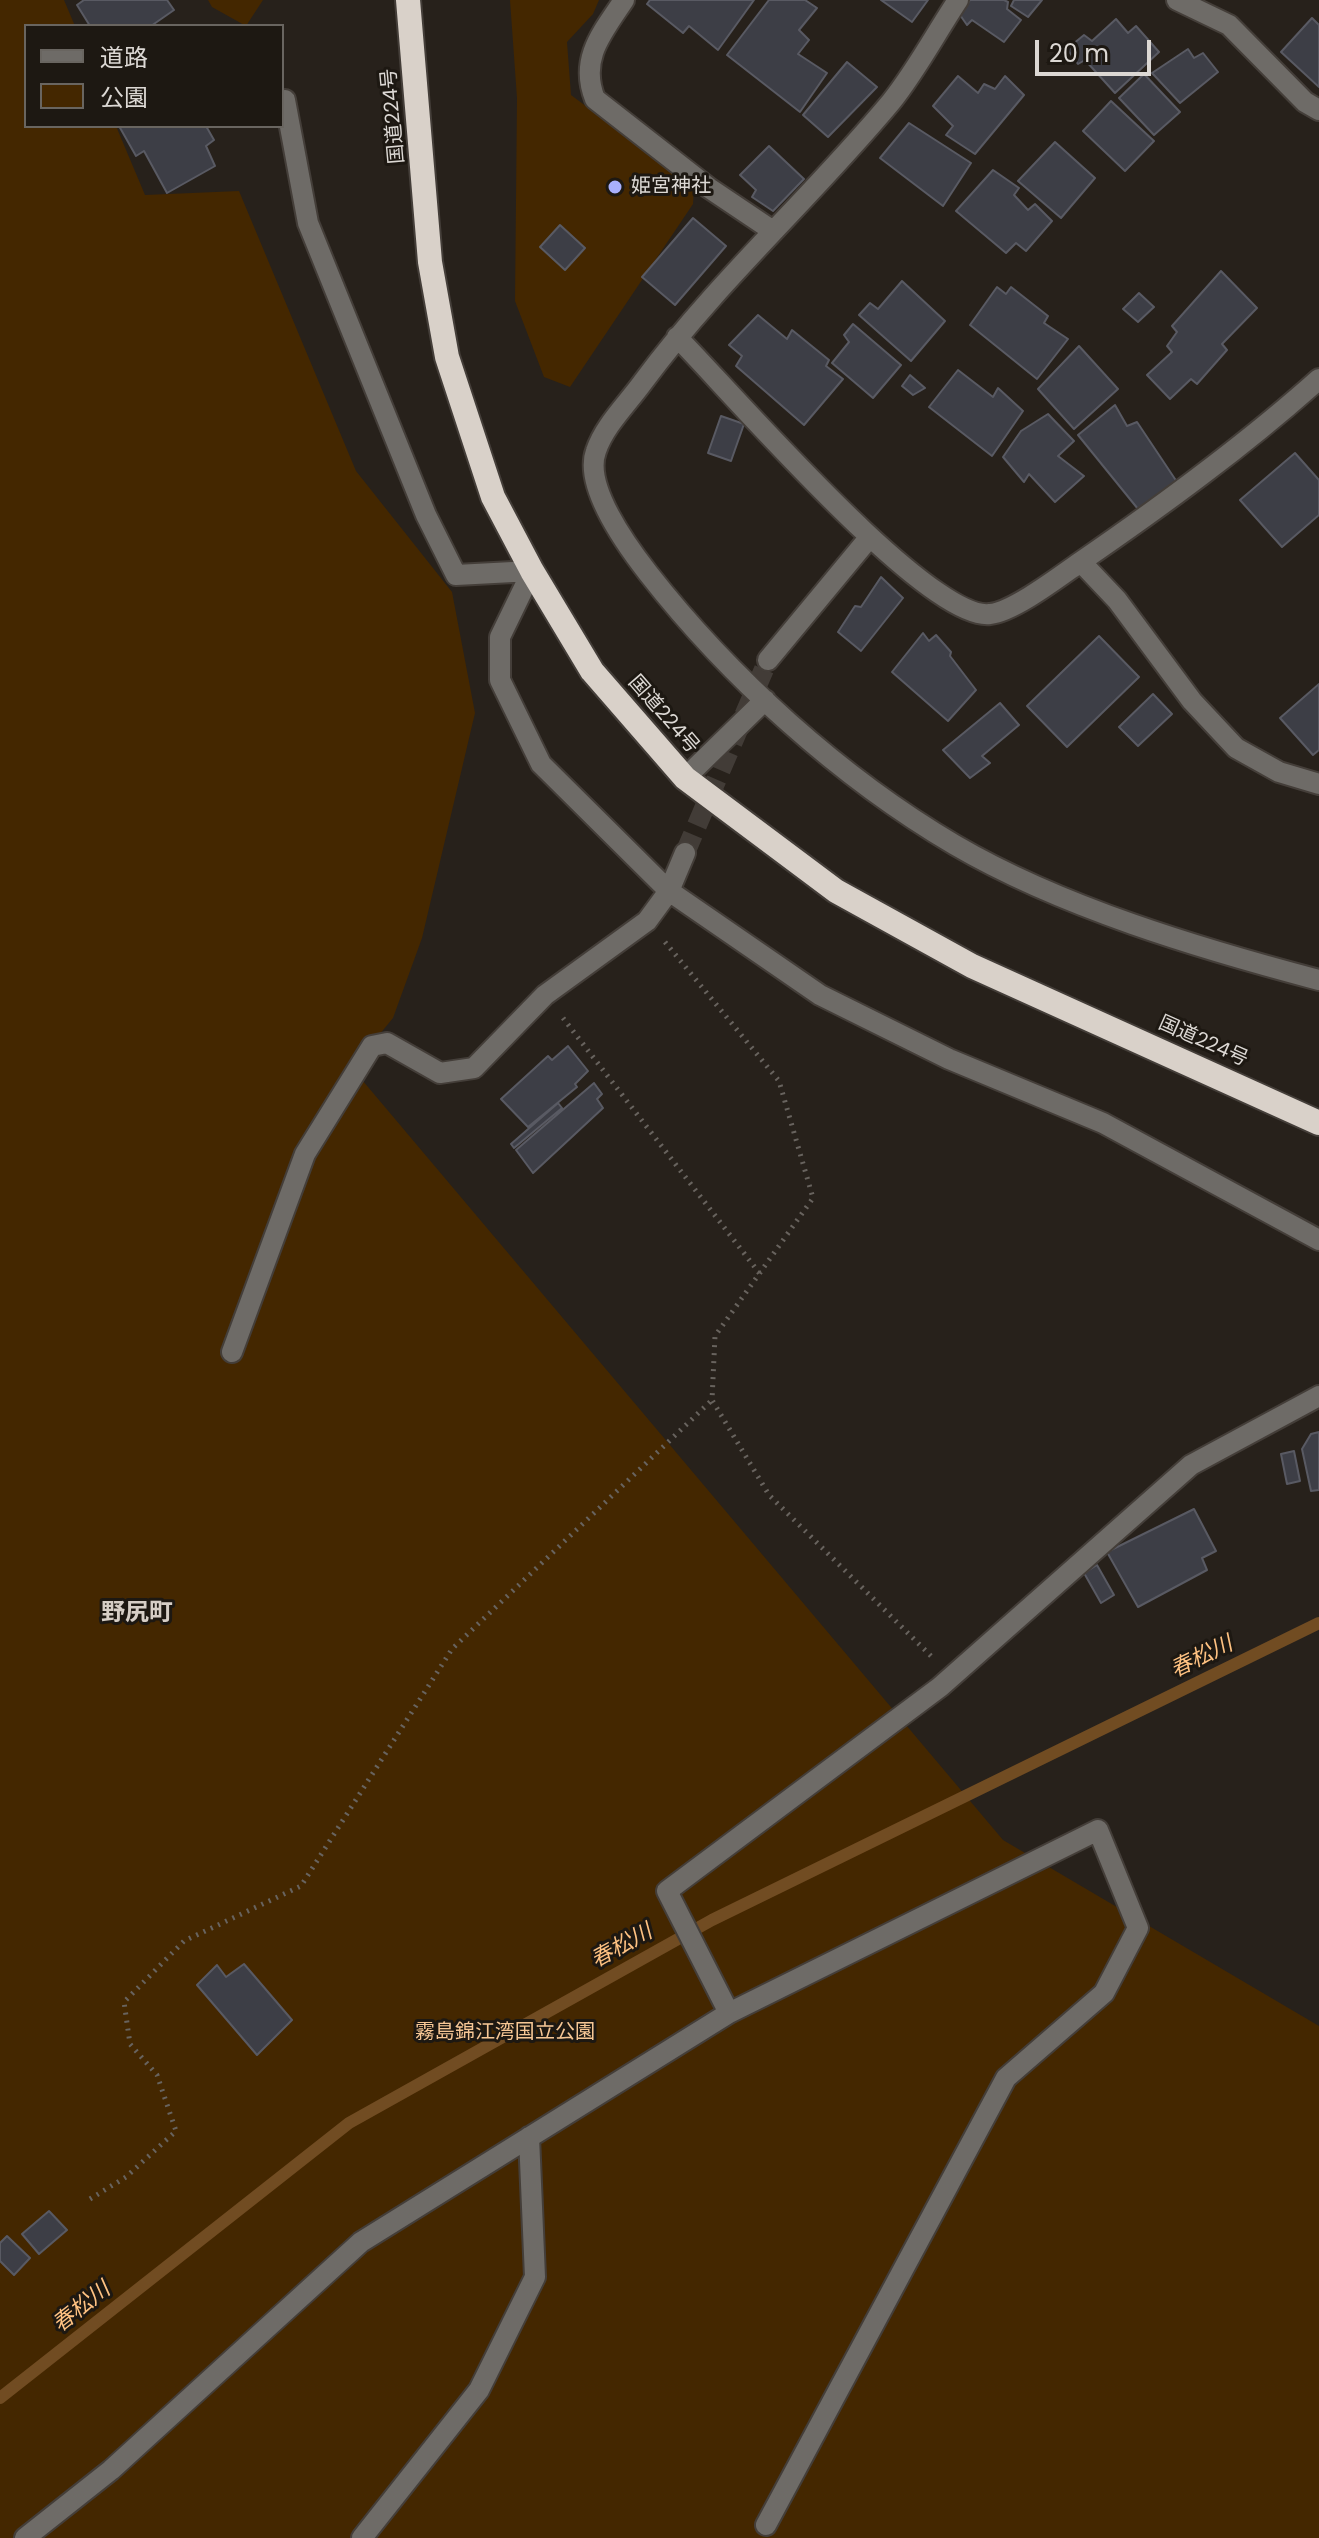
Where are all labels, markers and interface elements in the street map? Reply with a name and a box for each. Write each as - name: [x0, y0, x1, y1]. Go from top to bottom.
- legend: [24, 24, 284, 128]
- scale bar: [1039, 24, 1155, 74]
- text: 20 m: [1049, 37, 1109, 70]
- text: 道路: [100, 41, 148, 74]
- street label: 国道224号: [378, 67, 410, 165]
- text: 公園: [100, 81, 148, 114]
- place label: 姫宮神社: [631, 175, 711, 199]
- marker: 姫宮神社: [606, 178, 624, 196]
- street label: 国道224号: [623, 671, 703, 759]
- street label: 国道224号: [1154, 1012, 1252, 1072]
- district label: 野尻町: [101, 1600, 173, 1628]
- water label: 春松川: [1167, 1632, 1237, 1684]
- water label: 春松川: [587, 1919, 657, 1975]
- park label: 霧島錦江湾国立公園: [415, 2021, 595, 2045]
- water label: 春松川: [48, 2277, 116, 2339]

